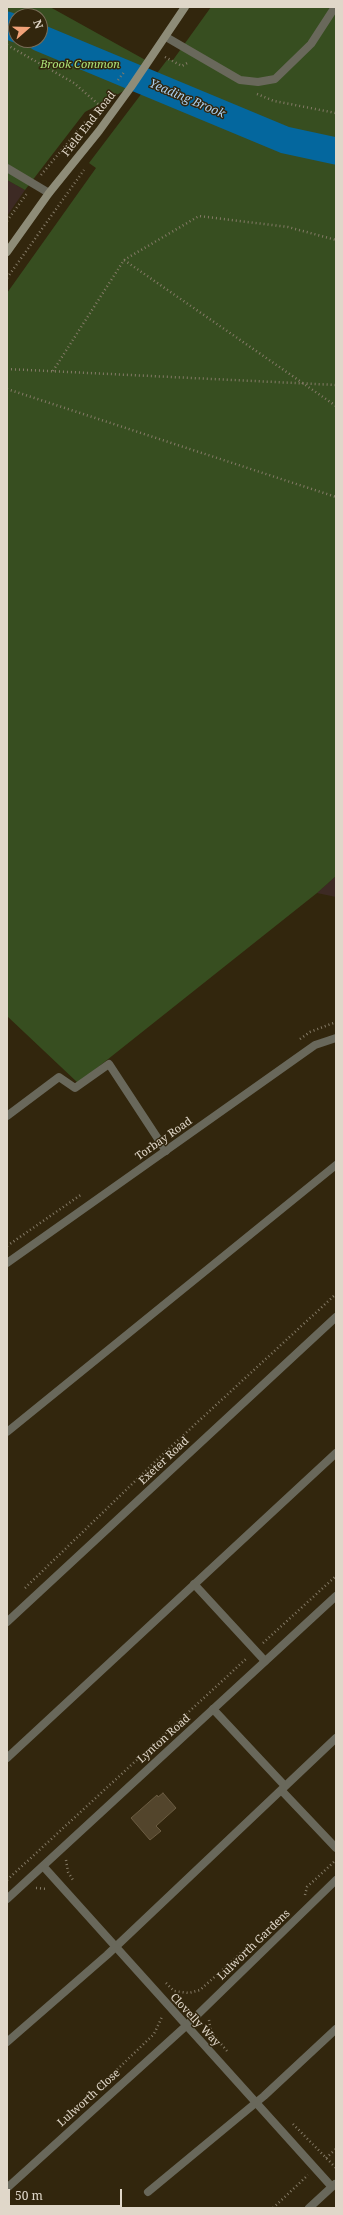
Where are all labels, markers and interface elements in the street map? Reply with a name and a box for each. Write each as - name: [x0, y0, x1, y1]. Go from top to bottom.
- north arrow: [8, 8, 48, 48]
- text: N: [30, 17, 47, 31]
- park label: Brook Common: [40, 58, 120, 72]
- water label: Yeading Brook: [147, 77, 227, 121]
- street label: Field End Road: [59, 89, 119, 159]
- street label: Torbay Road: [133, 1115, 195, 1163]
- street label: Exeter Road: [136, 1435, 192, 1487]
- street label: Lynton Road: [135, 1712, 193, 1766]
- street label: Lulworth Gardens: [215, 1907, 293, 1983]
- street label: Clovelly Way: [167, 1991, 223, 2049]
- street label: Lulworth Close: [55, 2067, 123, 2129]
- scale bar: [10, 2181, 124, 2207]
- text: 50 m: [15, 2187, 43, 2204]

